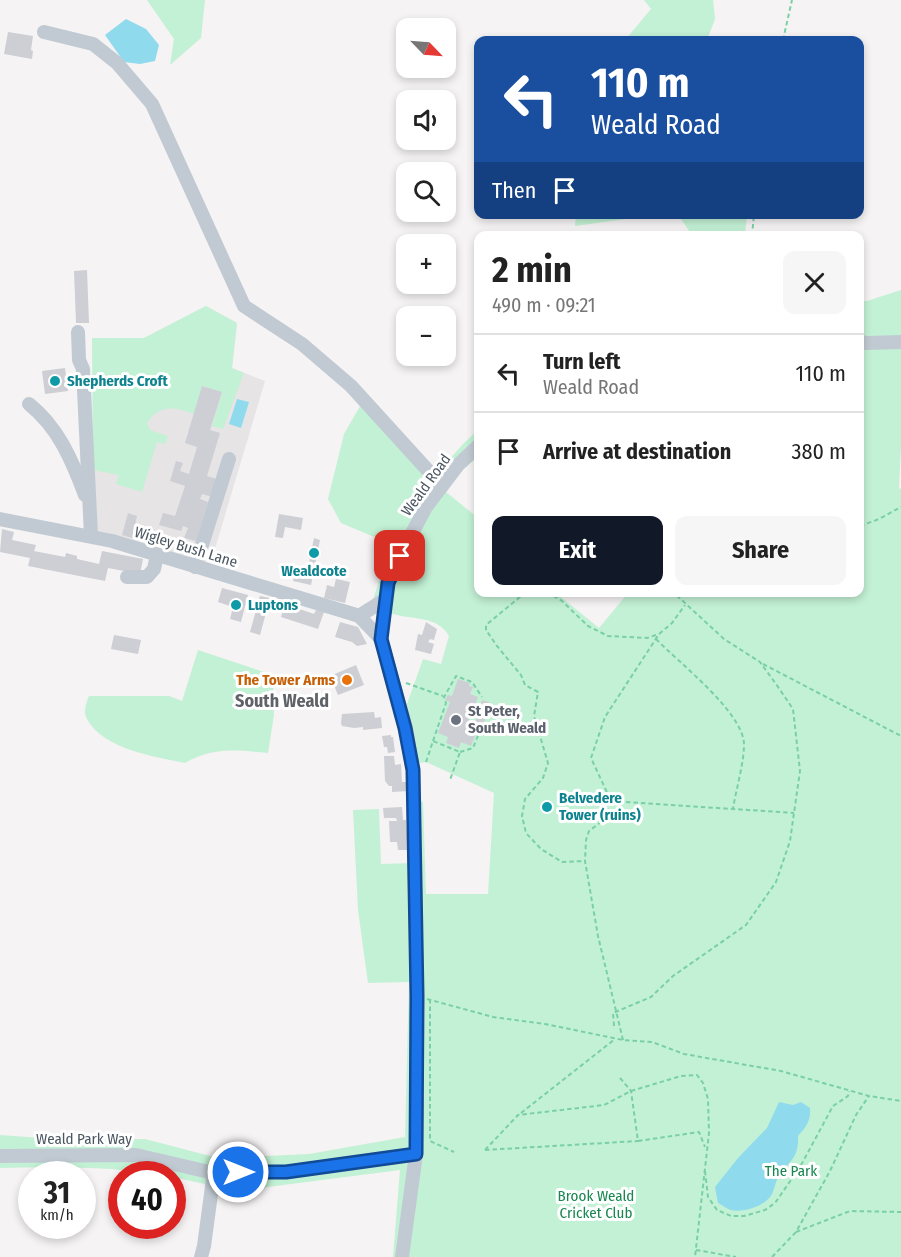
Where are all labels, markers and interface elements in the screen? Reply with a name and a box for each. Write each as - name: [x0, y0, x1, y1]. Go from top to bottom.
- north arrow: [396, 18, 456, 78]
- map controls: [396, 18, 456, 366]
- text: 110 m: [591, 58, 690, 108]
- icon: left: [492, 60, 570, 138]
- button: sound: [396, 90, 456, 150]
- text: Weald Road: [591, 109, 721, 141]
- button: search: [396, 162, 456, 222]
- icon: arrive: [548, 174, 581, 207]
- text: Then: [492, 177, 536, 204]
- button: +: [396, 234, 456, 294]
- text: 2 min: [492, 248, 572, 292]
- button: close: [783, 251, 846, 314]
- text: 490 m · 09:21: [492, 293, 596, 317]
- button: −: [396, 306, 456, 366]
- text: Turn left: [543, 348, 621, 375]
- icon: left: [492, 357, 525, 390]
- text: 110 m: [796, 360, 846, 387]
- place label: Shepherds Croft: [67, 372, 168, 390]
- marker: Shepherds Croft: [48, 374, 62, 388]
- text: Weald Road: [543, 375, 639, 399]
- icon: arrive: [492, 435, 525, 468]
- text: Arrive at destination: [543, 438, 731, 465]
- text: 380 m: [792, 438, 846, 465]
- street label: Weald Road: [398, 451, 454, 519]
- button: Exit: [492, 516, 663, 585]
- button: Share: [675, 516, 846, 585]
- street label: Wigley Bush Lane: [132, 523, 240, 571]
- pin: [374, 530, 425, 581]
- icon: arrive: [383, 539, 416, 572]
- marker: Wealdcote: [307, 546, 321, 560]
- place label: Wealdcote: [281, 562, 347, 580]
- place label: Luptons: [248, 596, 299, 614]
- marker: Luptons: [229, 598, 243, 612]
- place label: The Tower Arms: [236, 671, 335, 689]
- marker: The Tower Arms: [340, 673, 354, 687]
- district label: South Weald: [235, 690, 329, 712]
- place label: St Peter, South Weald: [468, 702, 546, 737]
- marker: St Peter, South Weald: [449, 713, 463, 727]
- place label: Belvedere Tower (ruins): [559, 789, 641, 824]
- marker: Belvedere Tower (ruins): [540, 800, 554, 814]
- street label: Weald Park Way: [36, 1130, 132, 1148]
- position arrow: [206, 1140, 270, 1204]
- speed limit sign: 40: [108, 1161, 186, 1239]
- park label: The Park: [765, 1162, 817, 1180]
- text: 31: [44, 1175, 70, 1211]
- park label: Brook Weald Cricket Club: [558, 1187, 634, 1222]
- text: km/h: [40, 1206, 74, 1224]

